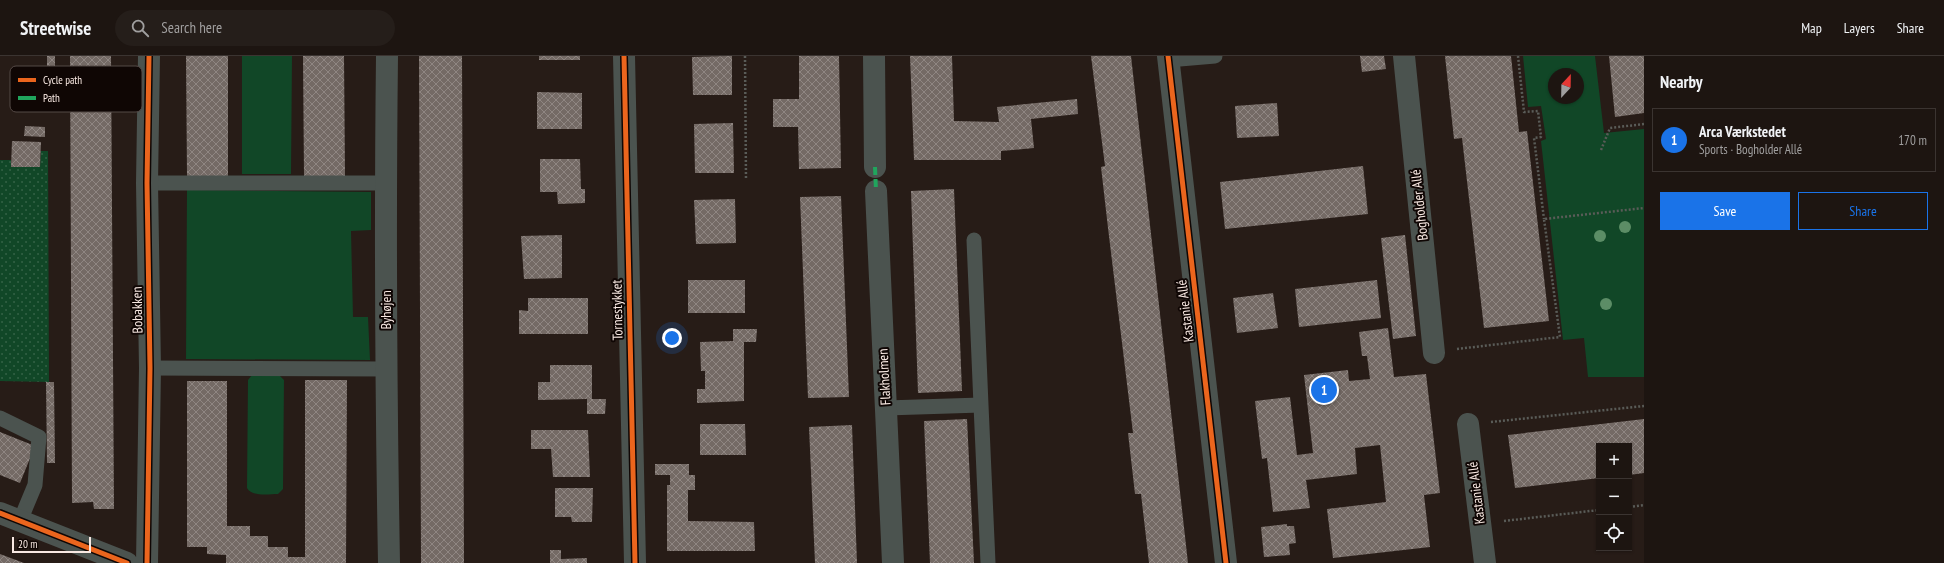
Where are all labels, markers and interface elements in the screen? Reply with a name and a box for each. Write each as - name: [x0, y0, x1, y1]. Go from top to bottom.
- search box: [115, 10, 395, 46]
- text: Streetwise: [20, 16, 91, 40]
- icon: search: [129, 17, 151, 39]
- text: Search here: [161, 18, 222, 37]
- text: Map: [1801, 19, 1822, 37]
- text: Layers: [1844, 19, 1875, 37]
- text: Share: [1897, 19, 1924, 37]
- legend: [10, 66, 142, 112]
- north arrow: [1548, 68, 1584, 104]
- text: Nearby: [1660, 71, 1703, 93]
- text: Cycle path: [43, 73, 82, 87]
- text: Path: [43, 91, 60, 105]
- text: Arca Værkstedet: [1699, 122, 1786, 141]
- text: 1: [1671, 132, 1677, 149]
- text: 170 m: [1898, 132, 1927, 149]
- text: Sports · Bogholder Allé: [1699, 141, 1802, 158]
- street label: Bogholder Allé: [1406, 168, 1432, 241]
- button: Save: [1660, 192, 1790, 230]
- button: Share: [1798, 192, 1928, 230]
- street label: Kastanie Allé: [1172, 278, 1198, 343]
- street label: Tornestykket: [607, 279, 627, 341]
- street label: Bobakken: [128, 286, 146, 334]
- street label: Byhøjen: [377, 290, 395, 330]
- your location: [662, 328, 682, 348]
- street label: Flakholmen: [874, 348, 894, 406]
- pin: 1: [1311, 375, 1337, 405]
- map controls: [1596, 443, 1632, 551]
- button: +: [1596, 443, 1632, 479]
- street label: Kastanie Allé: [1463, 460, 1489, 525]
- button: −: [1596, 479, 1632, 515]
- button: locate: [1596, 515, 1632, 551]
- scale bar: [12, 535, 91, 554]
- text: 20 m: [18, 537, 37, 551]

